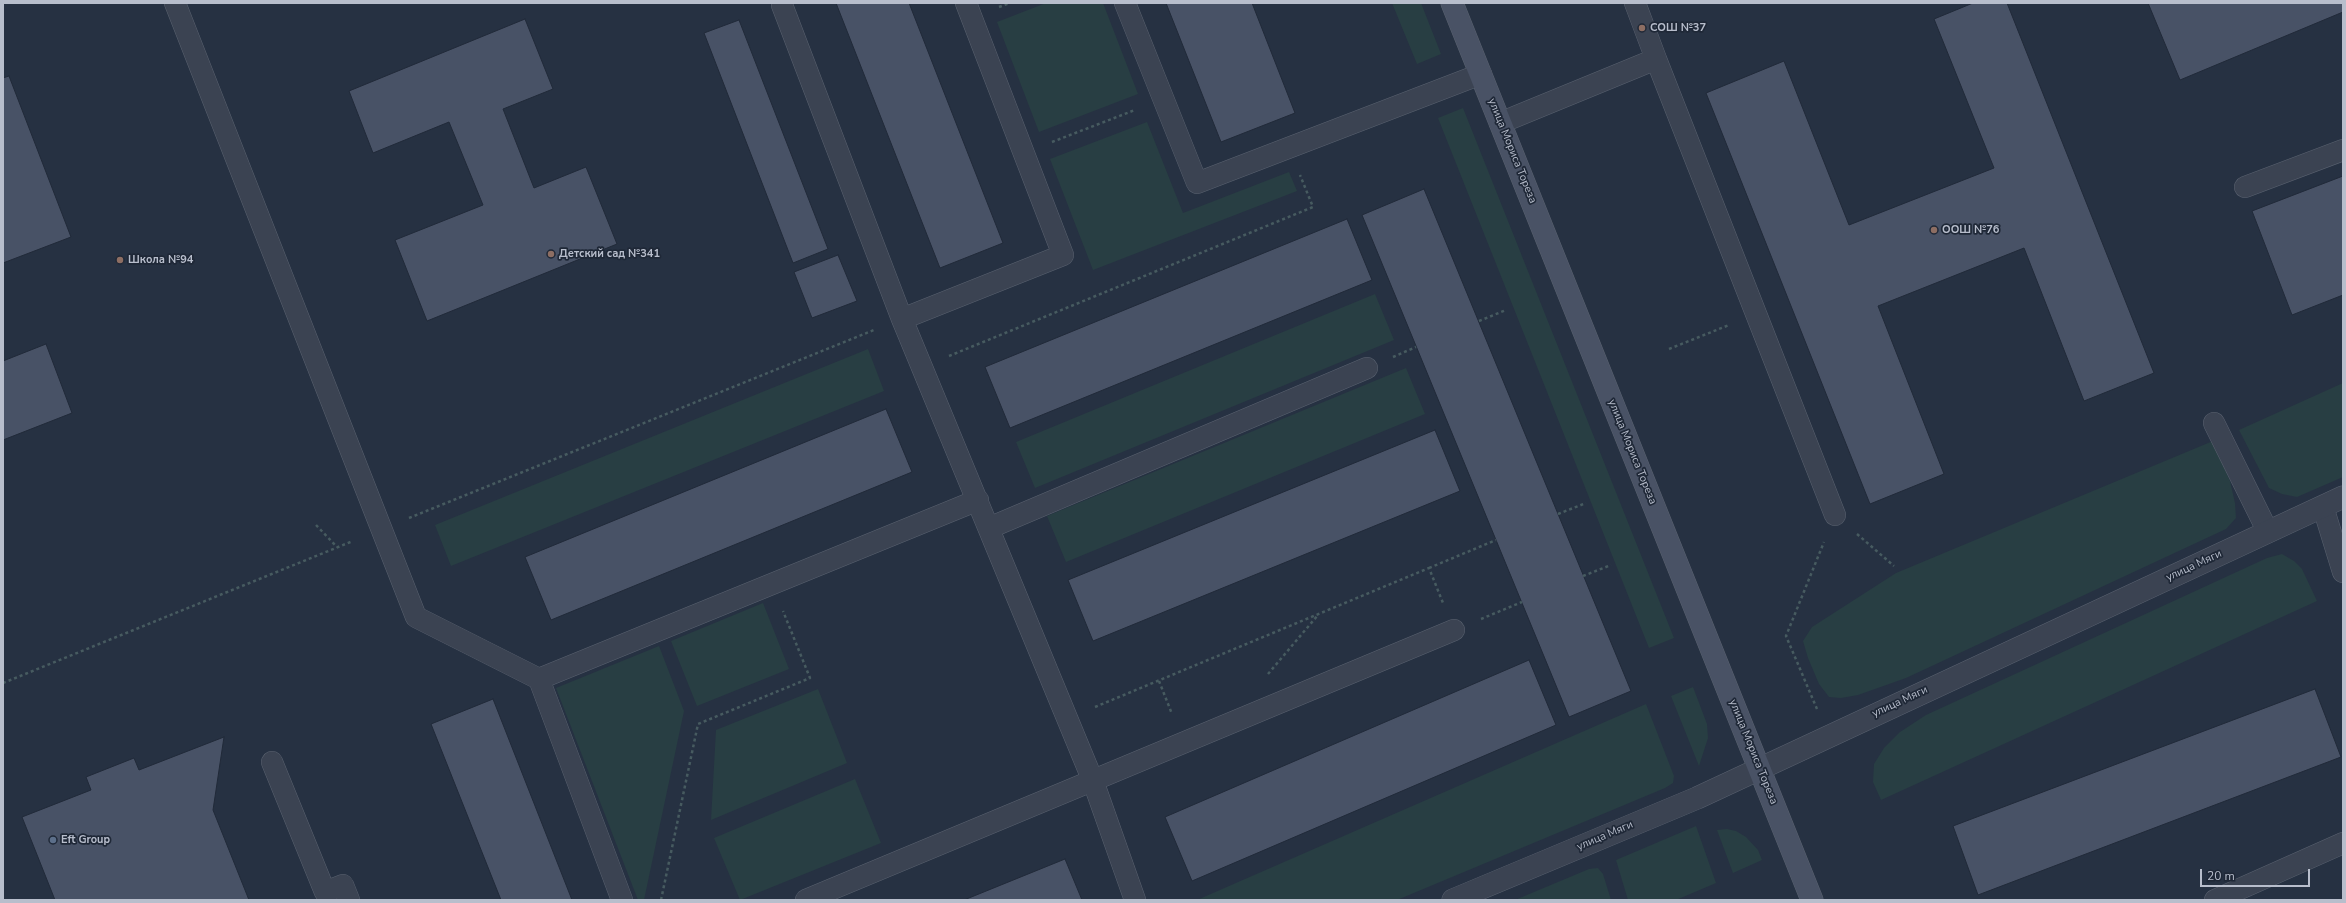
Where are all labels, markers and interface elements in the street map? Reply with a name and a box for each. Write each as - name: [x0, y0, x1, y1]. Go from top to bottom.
- place label: СОШ №37: [1650, 21, 1706, 35]
- marker: СОШ №37: [1637, 23, 1647, 33]
- street label: улица Мориса Тореза: [1485, 97, 1539, 205]
- place label: ООШ №76: [1942, 223, 1999, 237]
- marker: ООШ №76: [1929, 225, 1939, 235]
- place label: Детский сад №341: [559, 247, 660, 261]
- marker: Детский сад №341: [546, 249, 556, 259]
- place label: Школа №94: [128, 253, 193, 267]
- marker: Школа №94: [115, 255, 125, 265]
- street label: улица Мориса Тореза: [1605, 398, 1659, 506]
- street label: улица Мяги: [2164, 547, 2224, 585]
- street label: улица Мяги: [1870, 683, 1930, 721]
- street label: улица Мориса Тореза: [1726, 698, 1780, 806]
- street label: улица Мяги: [1575, 818, 1635, 854]
- place label: Eft Group: [61, 833, 110, 847]
- marker: Eft Group: [48, 835, 58, 845]
- scale bar: [2202, 861, 2312, 887]
- text: 20 m: [2207, 868, 2235, 884]

